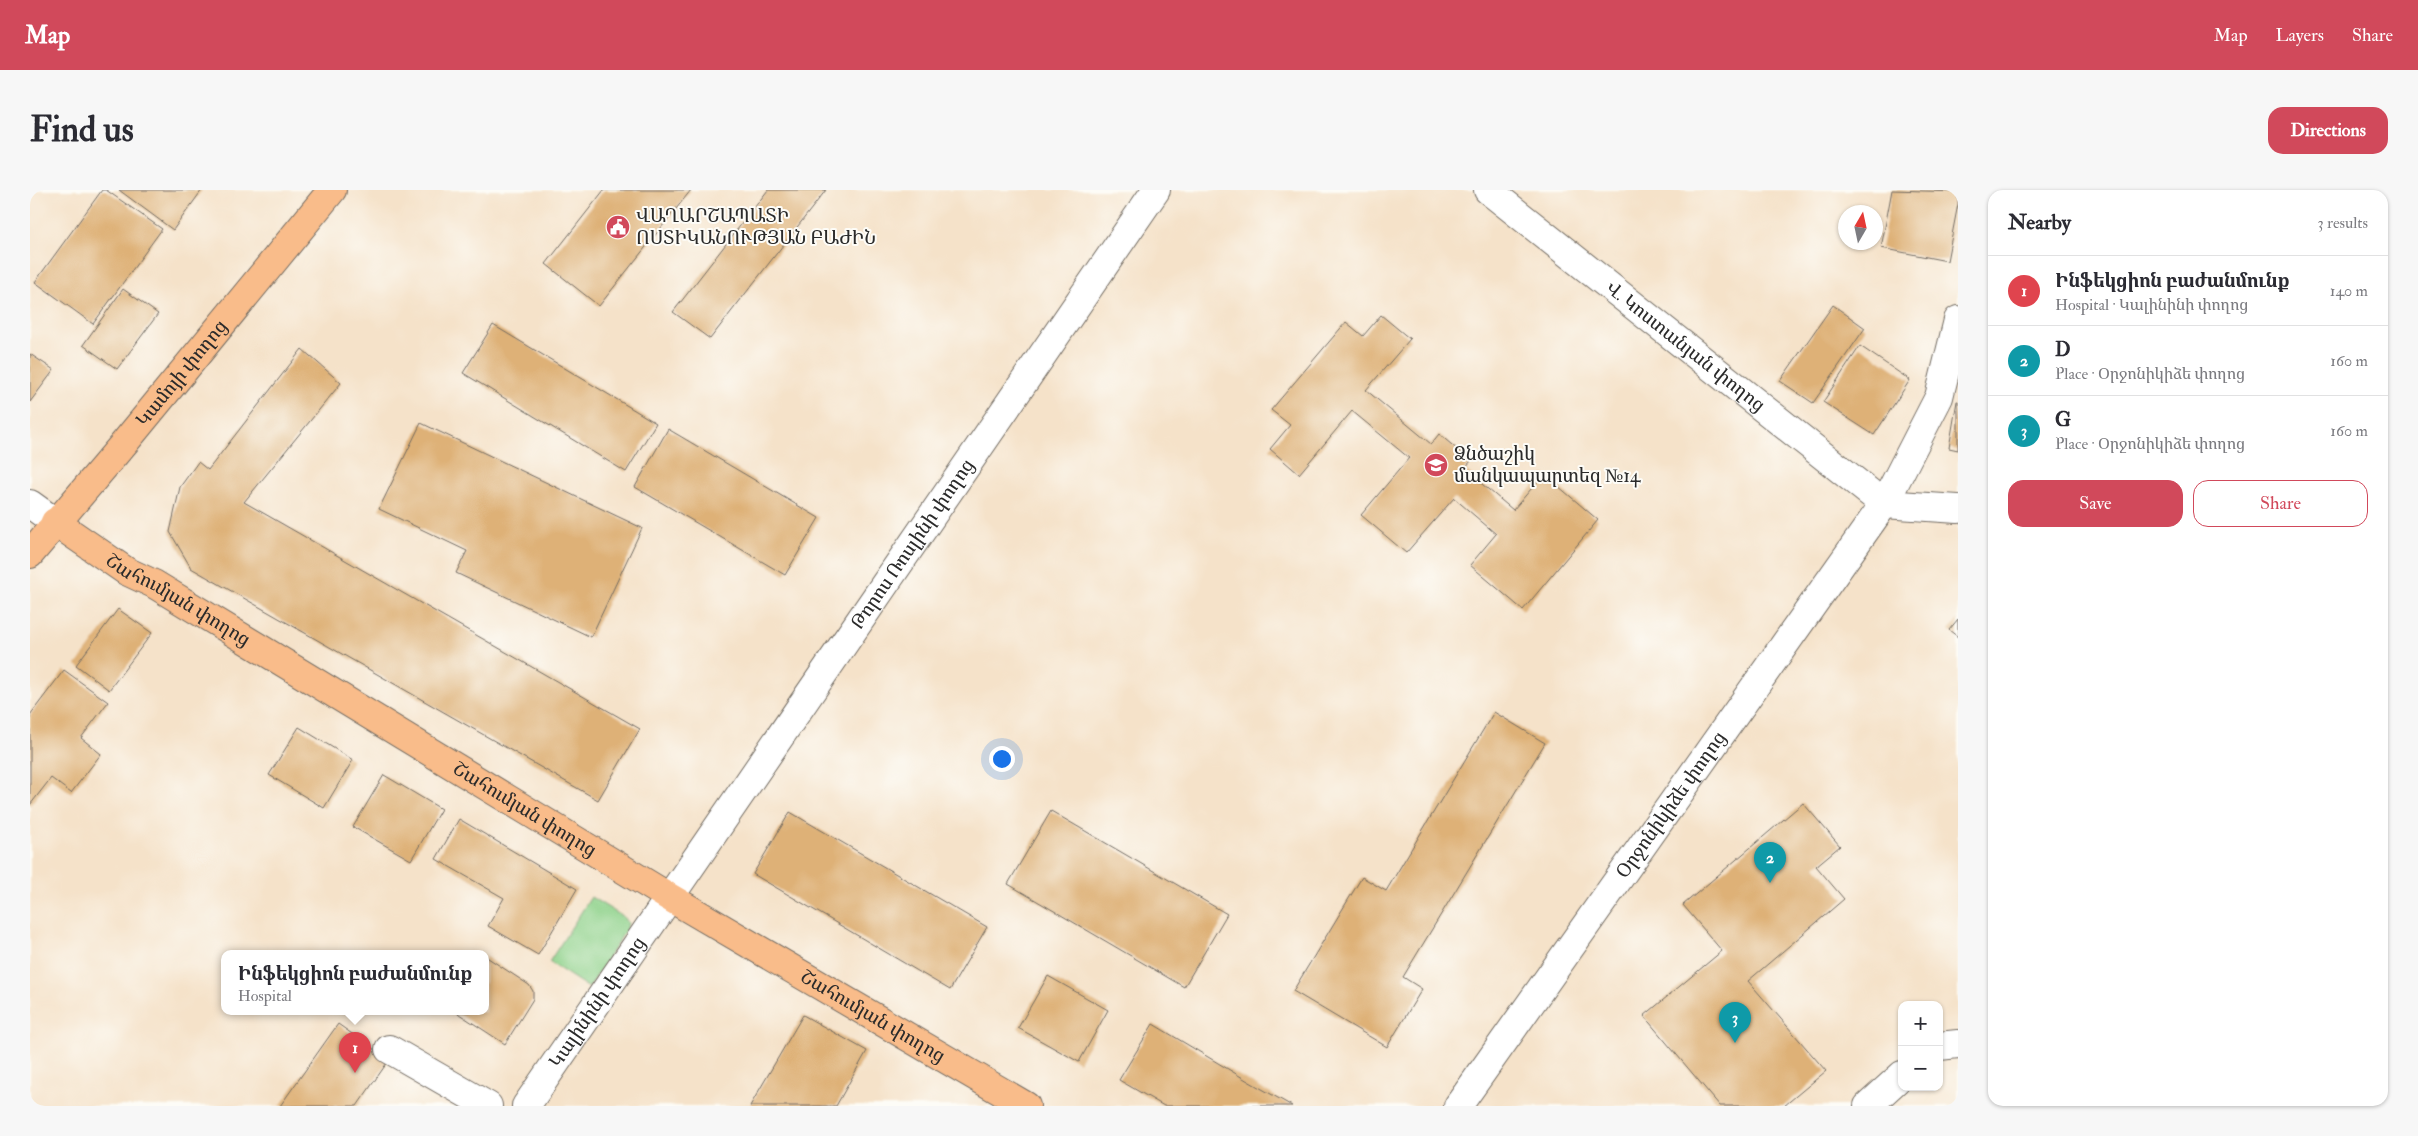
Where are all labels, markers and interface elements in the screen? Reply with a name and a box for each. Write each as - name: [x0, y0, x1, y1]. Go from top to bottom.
- text: Map: [25, 20, 70, 51]
- text: Map: [2214, 24, 2248, 47]
- text: Layers: [2276, 24, 2324, 47]
- text: Share: [2352, 24, 2393, 47]
- button: Directions: [2268, 107, 2388, 154]
- text: Find us: [30, 108, 134, 152]
- place label: ՎԱՂԱՐՇԱՊԱՏԻ ՈՍՏԻԿԱՆՈՒԹՅԱՆ ԲԱԺԻՆ: [636, 204, 876, 250]
- north arrow: [1838, 205, 1883, 250]
- text: Nearby: [2008, 209, 2071, 236]
- text: 3 results: [2317, 213, 2368, 233]
- public building icon: ՎԱՂԱՐՇԱՊԱՏԻ ՈՍՏԻԿԱՆՈՒԹՅԱՆ ԲԱԺԻՆ: [605, 214, 631, 240]
- text: Ինֆեկցիոն բաժանմունք: [2055, 269, 2290, 293]
- street label: Վ. Կոստանյան փողոց: [1601, 276, 1770, 417]
- text: 1: [2021, 281, 2027, 301]
- text: 140 m: [2330, 281, 2368, 301]
- text: Hospital · Կալինինի փողոց: [2055, 295, 2248, 315]
- street label: Կամոյի փողոց: [131, 315, 233, 431]
- text: D: [2055, 338, 2070, 362]
- text: 2: [2020, 351, 2028, 371]
- text: 160 m: [2330, 351, 2368, 371]
- text: Place · Օրջոնիկիձե փողոց: [2055, 364, 2245, 384]
- text: G: [2055, 408, 2071, 432]
- text: 3: [2021, 421, 2027, 441]
- text: 160 m: [2330, 421, 2368, 441]
- text: Place · Օրջոնիկիձե փողոց: [2055, 434, 2245, 454]
- place label: Ձնծաշիկ մանկապարտեզ №14: [1454, 442, 1641, 488]
- school or university icon: Ձնծաշիկ մանկապարտեզ №14: [1423, 452, 1449, 478]
- street label: Թորոս Ռոսլինի փողոց: [845, 454, 980, 634]
- button: Save: [2008, 480, 2183, 527]
- button: Share: [2193, 480, 2368, 527]
- street label: Շահումյան փողոց: [101, 549, 255, 652]
- street label: Օրջոնիկիձե փողոց: [1611, 727, 1731, 883]
- your location: [989, 746, 1015, 772]
- street label: Շահումյան փողոց: [449, 757, 601, 862]
- pin: 2: [1754, 842, 1786, 883]
- street label: Կալինինի փողոց: [544, 932, 651, 1072]
- popup: [221, 950, 489, 1015]
- text: Ինֆեկցիոն բաժանմունք: [238, 962, 472, 986]
- street label: Շահումյան փողոց: [796, 965, 950, 1068]
- text: Hospital: [238, 986, 292, 1006]
- map controls: [1898, 1001, 1943, 1091]
- button: +: [1898, 1001, 1943, 1046]
- pin: 3: [1719, 1002, 1751, 1043]
- pin: 1: [339, 1032, 371, 1073]
- button: −: [1898, 1046, 1943, 1091]

